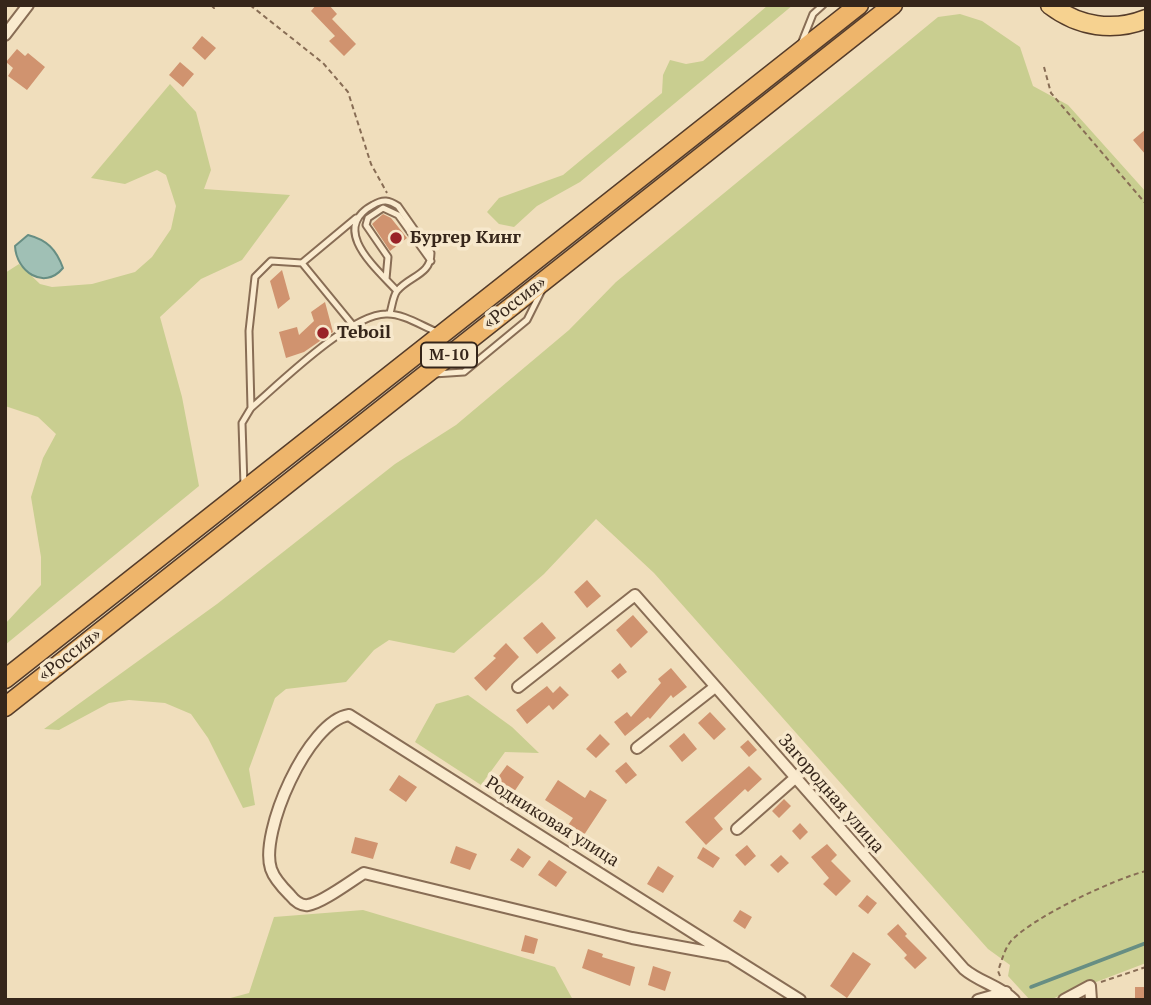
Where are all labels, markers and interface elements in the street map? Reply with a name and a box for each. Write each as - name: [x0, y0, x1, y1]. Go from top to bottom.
- place label: Бургер Кинг: [410, 227, 521, 249]
- marker: Бургер Кинг: [388, 230, 404, 246]
- street label: «Россия»: [479, 272, 551, 334]
- place label: Teboil: [337, 322, 391, 344]
- marker: Teboil: [315, 325, 331, 341]
- road number: М-10: [421, 342, 477, 368]
- street label: «Россия»: [34, 624, 106, 686]
- street label: Загородная улица: [774, 730, 888, 858]
- street label: Родниковая улица: [481, 772, 623, 872]

